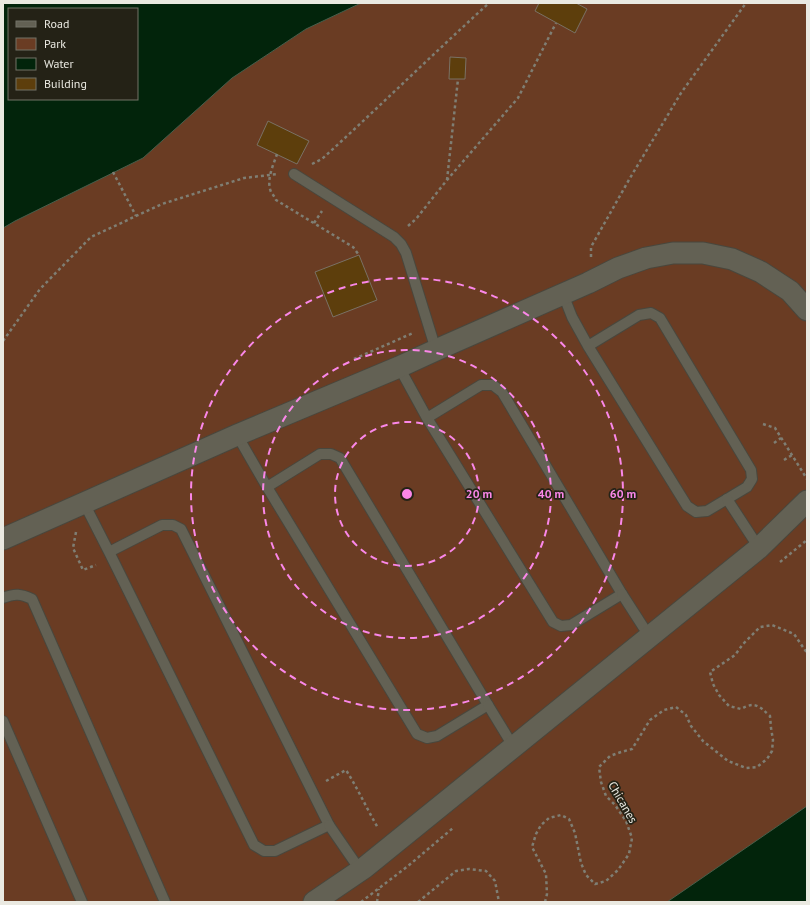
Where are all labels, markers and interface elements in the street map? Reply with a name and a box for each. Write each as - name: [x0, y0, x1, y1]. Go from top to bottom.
- legend: [8, 8, 138, 100]
- text: Road: [44, 16, 69, 31]
- text: Park: [44, 36, 66, 51]
- text: Water: [44, 56, 74, 71]
- text: Building: [44, 76, 87, 91]
- text: 20 m: [466, 486, 492, 501]
- text: 40 m: [538, 486, 564, 501]
- text: 60 m: [610, 486, 636, 501]
- centre of rings: [400, 487, 414, 501]
- street label: Chicanes: [605, 778, 641, 826]

